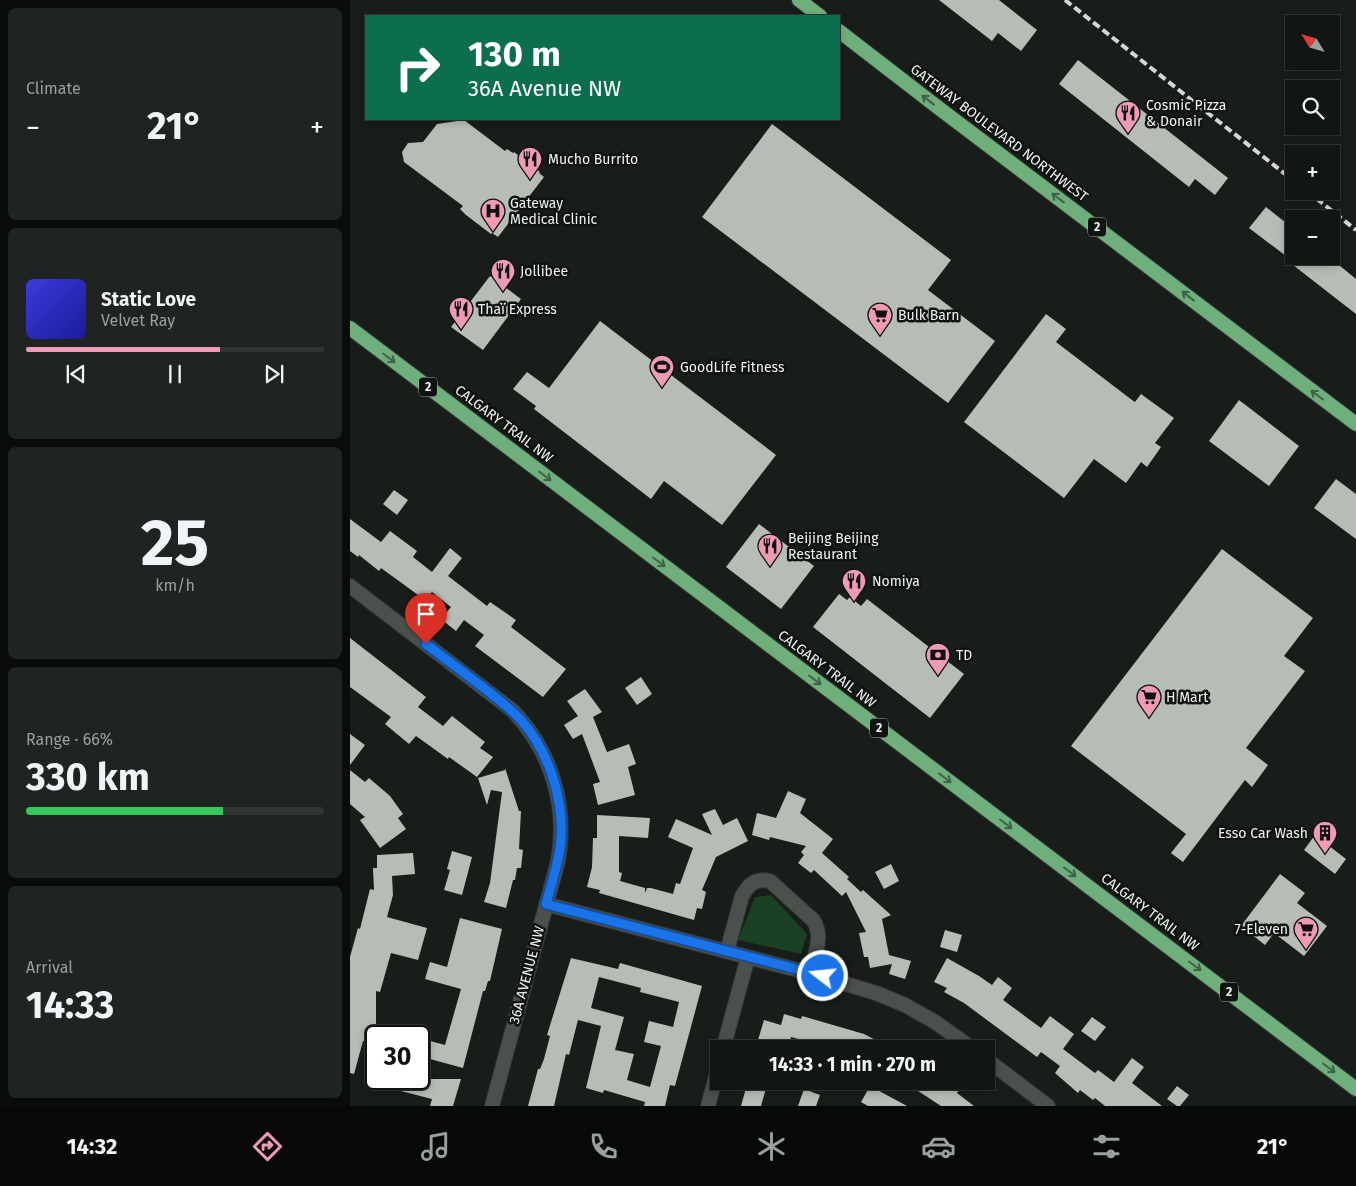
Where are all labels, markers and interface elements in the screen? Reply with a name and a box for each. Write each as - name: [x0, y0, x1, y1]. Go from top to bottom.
- north arrow: [1285, 15, 1340, 70]
- map controls: [1285, 15, 1340, 265]
- text: 130 m: [468, 33, 561, 75]
- icon: right: [385, 35, 450, 100]
- street label: GATEWAY BOULEVARD NORTHWEST: [907, 61, 1092, 206]
- text: 36A Avenue NW: [468, 75, 621, 102]
- text: Climate: [26, 79, 81, 98]
- button: search: [1285, 80, 1340, 135]
- one-way arrow: [922, 95, 935, 106]
- place label: Cosmic Pizza & Donair: [1146, 97, 1226, 130]
- restaurant icon: Cosmic Pizza & Donair: [1115, 100, 1141, 134]
- text: 21°: [147, 103, 203, 149]
- text: −: [26, 111, 40, 144]
- text: +: [310, 111, 324, 144]
- button: +: [1285, 145, 1340, 200]
- restaurant icon: Mucho Burrito: [517, 146, 543, 180]
- place label: Mucho Burrito: [548, 151, 638, 168]
- one-way arrow: [1051, 193, 1065, 203]
- place label: Gateway Medical Clinic: [510, 195, 598, 228]
- hospital icon: Gateway Medical Clinic: [480, 198, 506, 232]
- button: −: [1285, 210, 1340, 265]
- road number: 2: [1088, 218, 1106, 236]
- restaurant icon: Jollibee: [490, 258, 516, 292]
- place label: Jollibee: [520, 263, 568, 280]
- text: Static Love: [101, 288, 196, 311]
- one-way arrow: [1181, 291, 1194, 302]
- restaurant icon: Thaï Express: [448, 296, 474, 330]
- place label: Thaï Express: [478, 301, 557, 318]
- supermarket icon: Bulk Barn: [867, 302, 893, 336]
- place label: Bulk Barn: [898, 307, 959, 324]
- text: Velvet Ray: [101, 311, 175, 330]
- one-way arrow: [382, 352, 395, 363]
- sports icon: GoodLife Fitness: [649, 354, 675, 388]
- place label: GoodLife Fitness: [680, 359, 785, 376]
- icon: previous: [62, 360, 90, 388]
- icon: pause: [161, 360, 189, 388]
- icon: next: [260, 360, 288, 388]
- road number: 2: [419, 378, 437, 397]
- street label: CALGARY TRAIL NW: [452, 382, 557, 467]
- one-way arrow: [1311, 389, 1324, 400]
- one-way arrow: [538, 470, 551, 481]
- text: 25: [141, 504, 209, 582]
- place label: Beijing Beijing Restaurant: [788, 530, 879, 563]
- restaurant icon: Beijing Beijing Restaurant: [757, 533, 783, 567]
- one-way arrow: [652, 557, 665, 568]
- restaurant icon: Nomiya: [841, 568, 867, 602]
- place label: Nomiya: [872, 573, 920, 590]
- text: km/h: [155, 576, 195, 595]
- pin: [405, 593, 447, 644]
- icon: arrive: [412, 600, 440, 628]
- street label: CALGARY TRAIL NW: [775, 627, 880, 712]
- bank icon: TD: [925, 642, 951, 676]
- place label: TD: [956, 647, 972, 664]
- one-way arrow: [808, 675, 821, 686]
- supermarket icon: H Mart: [1136, 684, 1162, 718]
- place label: H Mart: [1166, 689, 1209, 706]
- road number: 2: [870, 718, 888, 738]
- text: Range · 66%: [26, 730, 113, 749]
- text: 330 km: [26, 754, 150, 800]
- one-way arrow: [938, 773, 951, 784]
- one-way arrow: [999, 819, 1012, 830]
- building icon: Esso Car Wash: [1312, 820, 1338, 854]
- place label: Esso Car Wash: [1218, 825, 1308, 842]
- one-way arrow: [1063, 867, 1077, 877]
- street label: CALGARY TRAIL NW: [1098, 870, 1203, 955]
- supermarket icon: 7-Eleven: [1293, 916, 1319, 950]
- place label: 7-Eleven: [1234, 921, 1288, 938]
- street label: 36A AVENUE NW: [506, 924, 548, 1026]
- position arrow: [796, 949, 848, 1001]
- text: Arrival: [26, 958, 73, 977]
- one-way arrow: [1188, 960, 1201, 971]
- text: 14:33: [26, 982, 114, 1028]
- road number: 2: [1220, 982, 1238, 1002]
- speed limit sign: 30: [365, 1025, 430, 1090]
- text: 14:33 · 1 min · 270 m: [769, 1053, 936, 1076]
- one-way arrow: [1322, 1063, 1336, 1073]
- icon: directions: [250, 1129, 285, 1164]
- icon: music: [418, 1129, 453, 1164]
- icon: phone: [586, 1129, 621, 1164]
- icon: climate: [754, 1129, 789, 1164]
- icon: car: [921, 1129, 956, 1164]
- icon: filters: [1089, 1129, 1124, 1164]
- text: 14:32: [66, 1133, 117, 1160]
- text: 21°: [1257, 1133, 1290, 1160]

